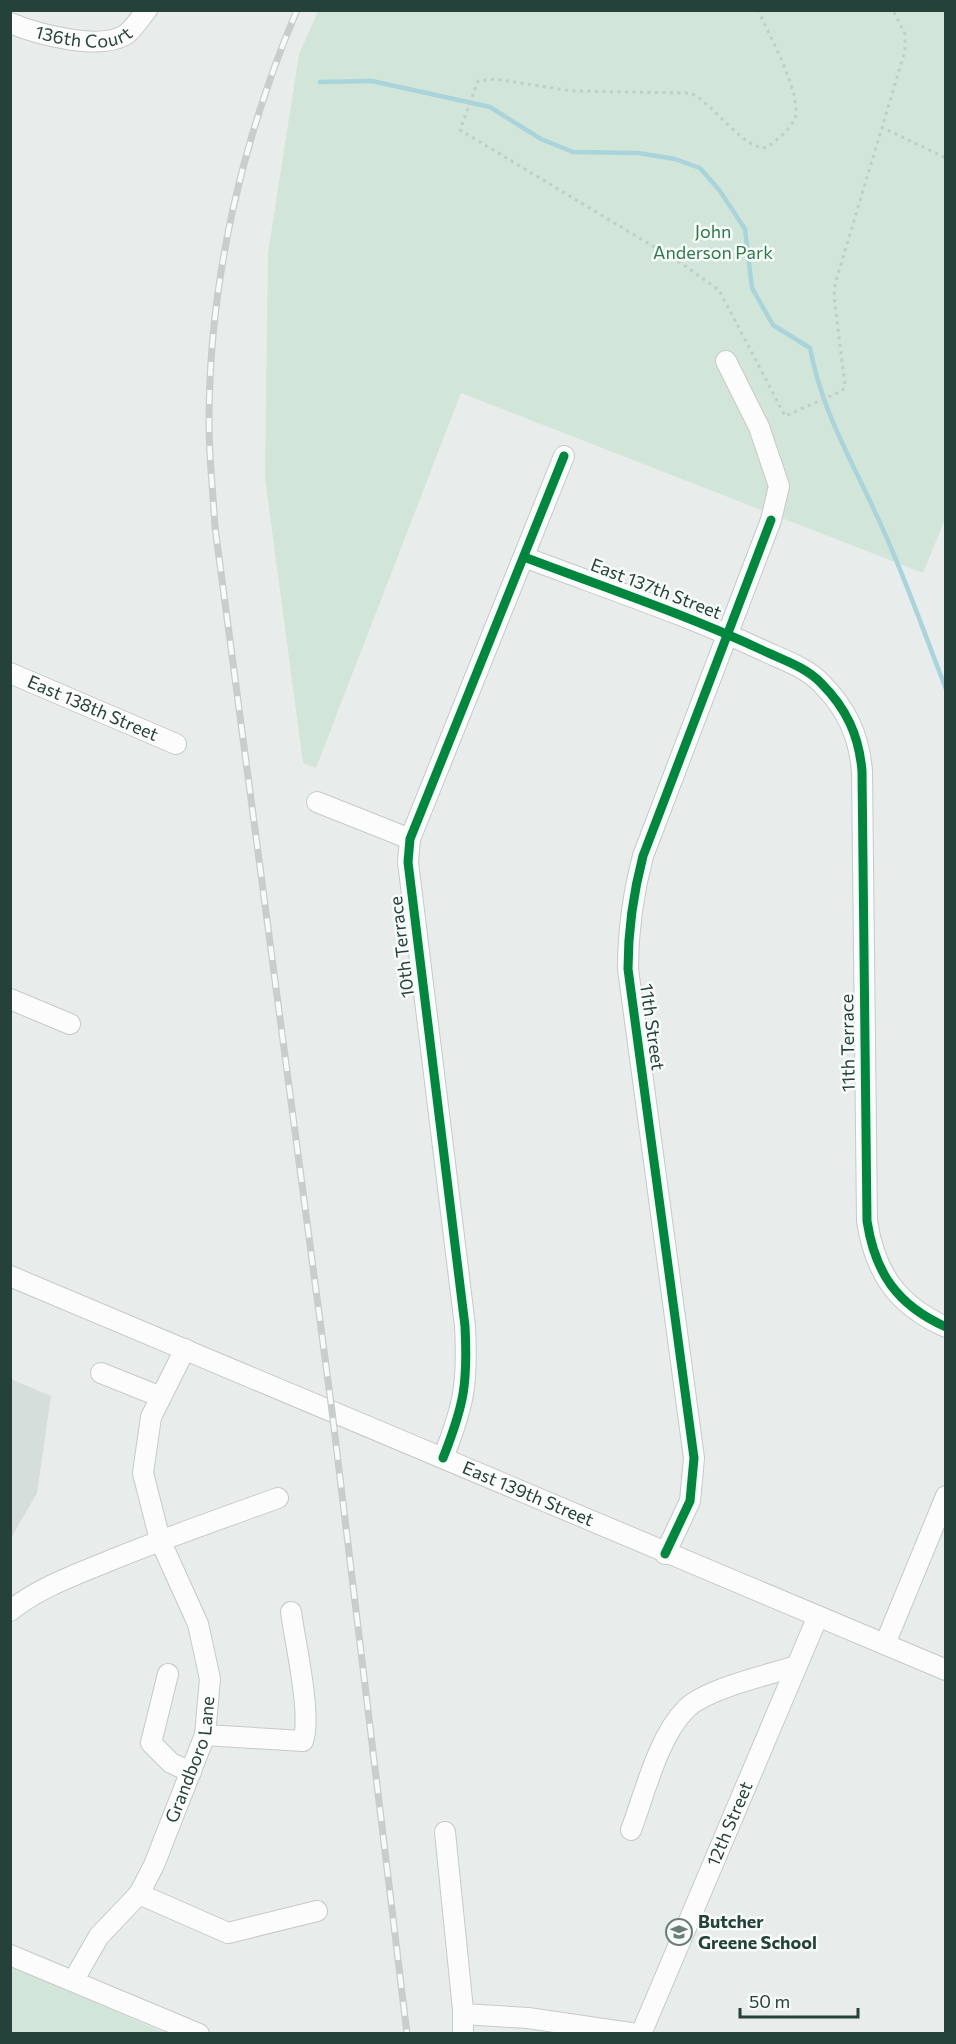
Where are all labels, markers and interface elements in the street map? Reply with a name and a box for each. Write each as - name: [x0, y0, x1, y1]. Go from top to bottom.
- street label: 136th Court: [33, 20, 136, 52]
- park label: John Anderson Park: [653, 220, 773, 263]
- street label: East 137th Street: [588, 553, 725, 623]
- street label: East 138th Street: [24, 670, 162, 745]
- street label: 10th Terrace: [384, 895, 418, 999]
- street label: 11th Street: [636, 982, 670, 1072]
- street label: 11th Terrace: [835, 994, 859, 1092]
- street label: East 139th Street: [460, 1456, 597, 1530]
- street label: Grandboro Lane: [160, 1695, 218, 1826]
- street label: 12th Street: [701, 1778, 757, 1869]
- place label: Butcher Greene School: [698, 1910, 817, 1953]
- school or university icon: Butcher Greene School: [664, 1917, 694, 1947]
- scale bar: [740, 1981, 858, 2019]
- text: 50 m: [749, 1990, 790, 2012]

